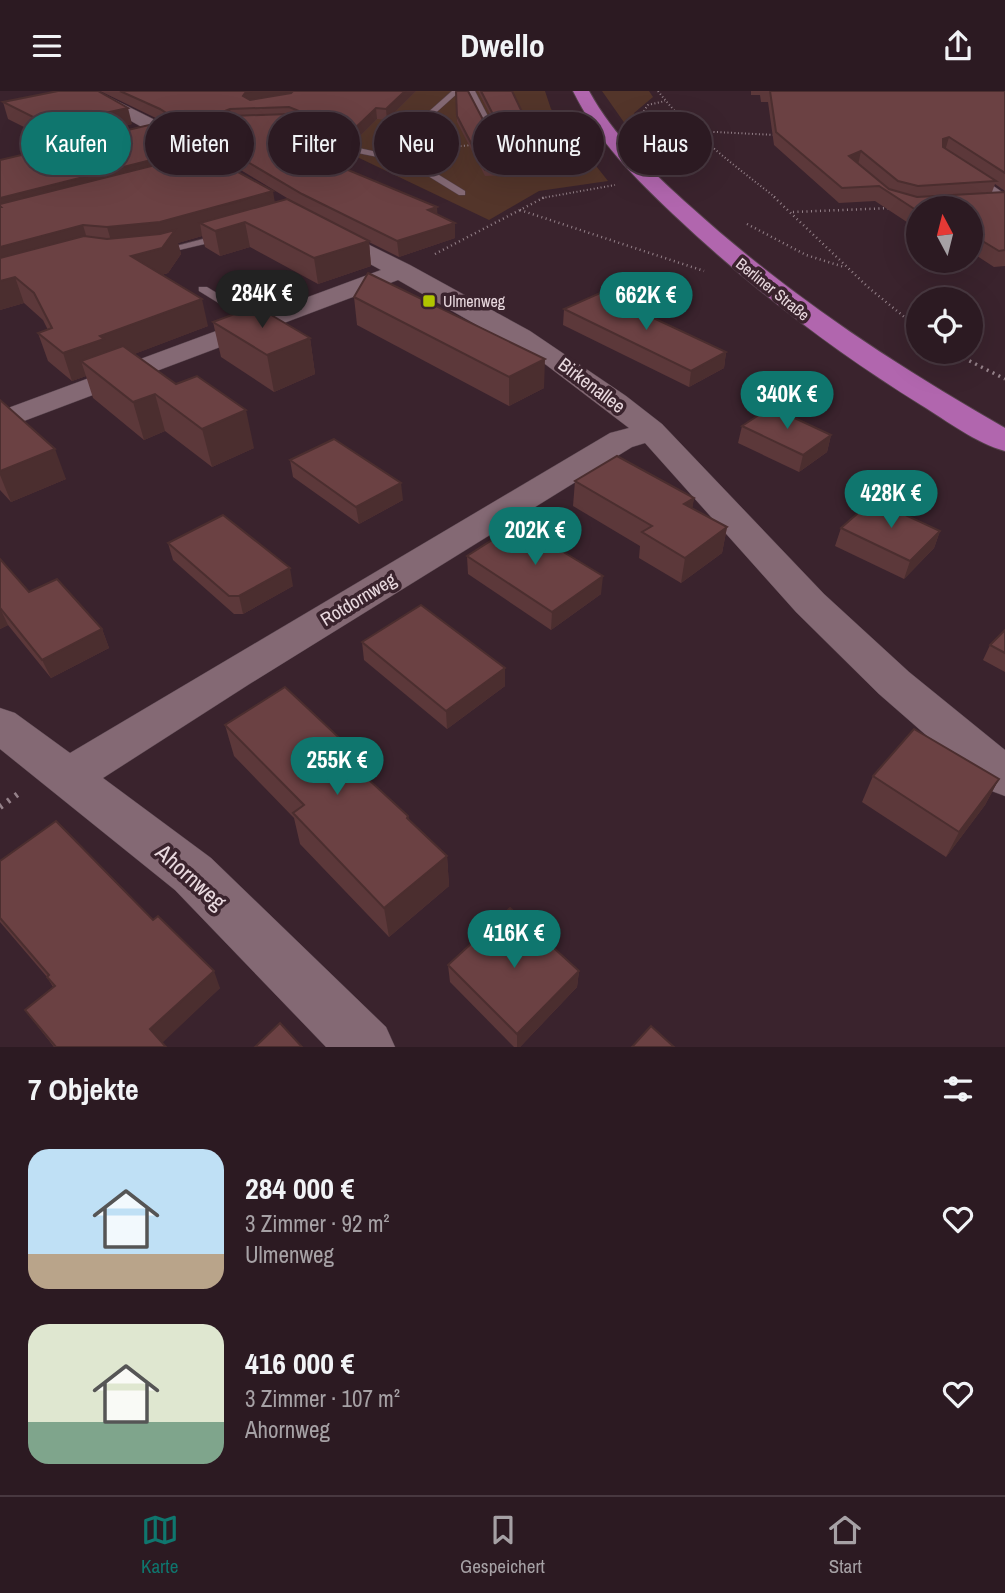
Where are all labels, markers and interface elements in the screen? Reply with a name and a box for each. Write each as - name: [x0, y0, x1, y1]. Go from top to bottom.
- text: Dwello: [460, 24, 545, 67]
- icon: menu: [28, 27, 66, 65]
- icon: share: [939, 27, 977, 65]
- chip: Kaufen: [21, 112, 131, 175]
- chip: Mieten: [145, 112, 254, 175]
- chip: Filter: [268, 112, 360, 175]
- chip: Neu: [374, 112, 459, 175]
- chip: Wohnung: [473, 112, 604, 175]
- chip: Haus: [618, 112, 712, 175]
- north arrow: [906, 196, 984, 273]
- map controls: [906, 196, 983, 364]
- street label: Berliner Straße: [732, 252, 814, 326]
- pin: 284K €: [205, 271, 319, 330]
- pin: 662K €: [589, 273, 703, 332]
- text: 284K €: [232, 277, 292, 308]
- text: 662K €: [616, 279, 676, 310]
- button: locate: [906, 287, 983, 364]
- place label: Ulmenweg: [443, 290, 506, 312]
- marker: Ulmenweg: [421, 293, 437, 309]
- street label: Birkenallee: [553, 351, 631, 419]
- pin: 340K €: [730, 371, 844, 431]
- text: 340K €: [757, 378, 817, 409]
- pin: 428K €: [834, 471, 948, 530]
- text: 428K €: [861, 477, 921, 508]
- pin: 202K €: [478, 507, 592, 567]
- text: 202K €: [505, 514, 565, 545]
- street label: Rotdornweg: [315, 566, 401, 632]
- pin: 255K €: [280, 737, 394, 797]
- text: 255K €: [307, 744, 367, 775]
- street label: Ahornweg: [149, 836, 234, 917]
- pin: 416K €: [457, 911, 571, 970]
- text: 416K €: [484, 917, 544, 948]
- text: 7 Objekte: [28, 1069, 139, 1109]
- icon: filters: [939, 1070, 977, 1108]
- text: 284 000 €: [245, 1168, 354, 1208]
- icon: home: [84, 1177, 168, 1261]
- icon: heart: [939, 1200, 977, 1238]
- text: 3 Zimmer · 92 m²: [245, 1208, 390, 1239]
- text: Ulmenweg: [245, 1239, 334, 1270]
- text: 416 000 €: [245, 1343, 354, 1383]
- icon: home: [84, 1352, 168, 1436]
- icon: heart: [939, 1375, 977, 1413]
- text: 3 Zimmer · 107 m²: [245, 1383, 400, 1414]
- text: Ahornweg: [245, 1414, 330, 1445]
- tab: Karte: [141, 1511, 179, 1579]
- tab: Gespeichert: [460, 1511, 545, 1579]
- tab: Start: [826, 1511, 864, 1579]

